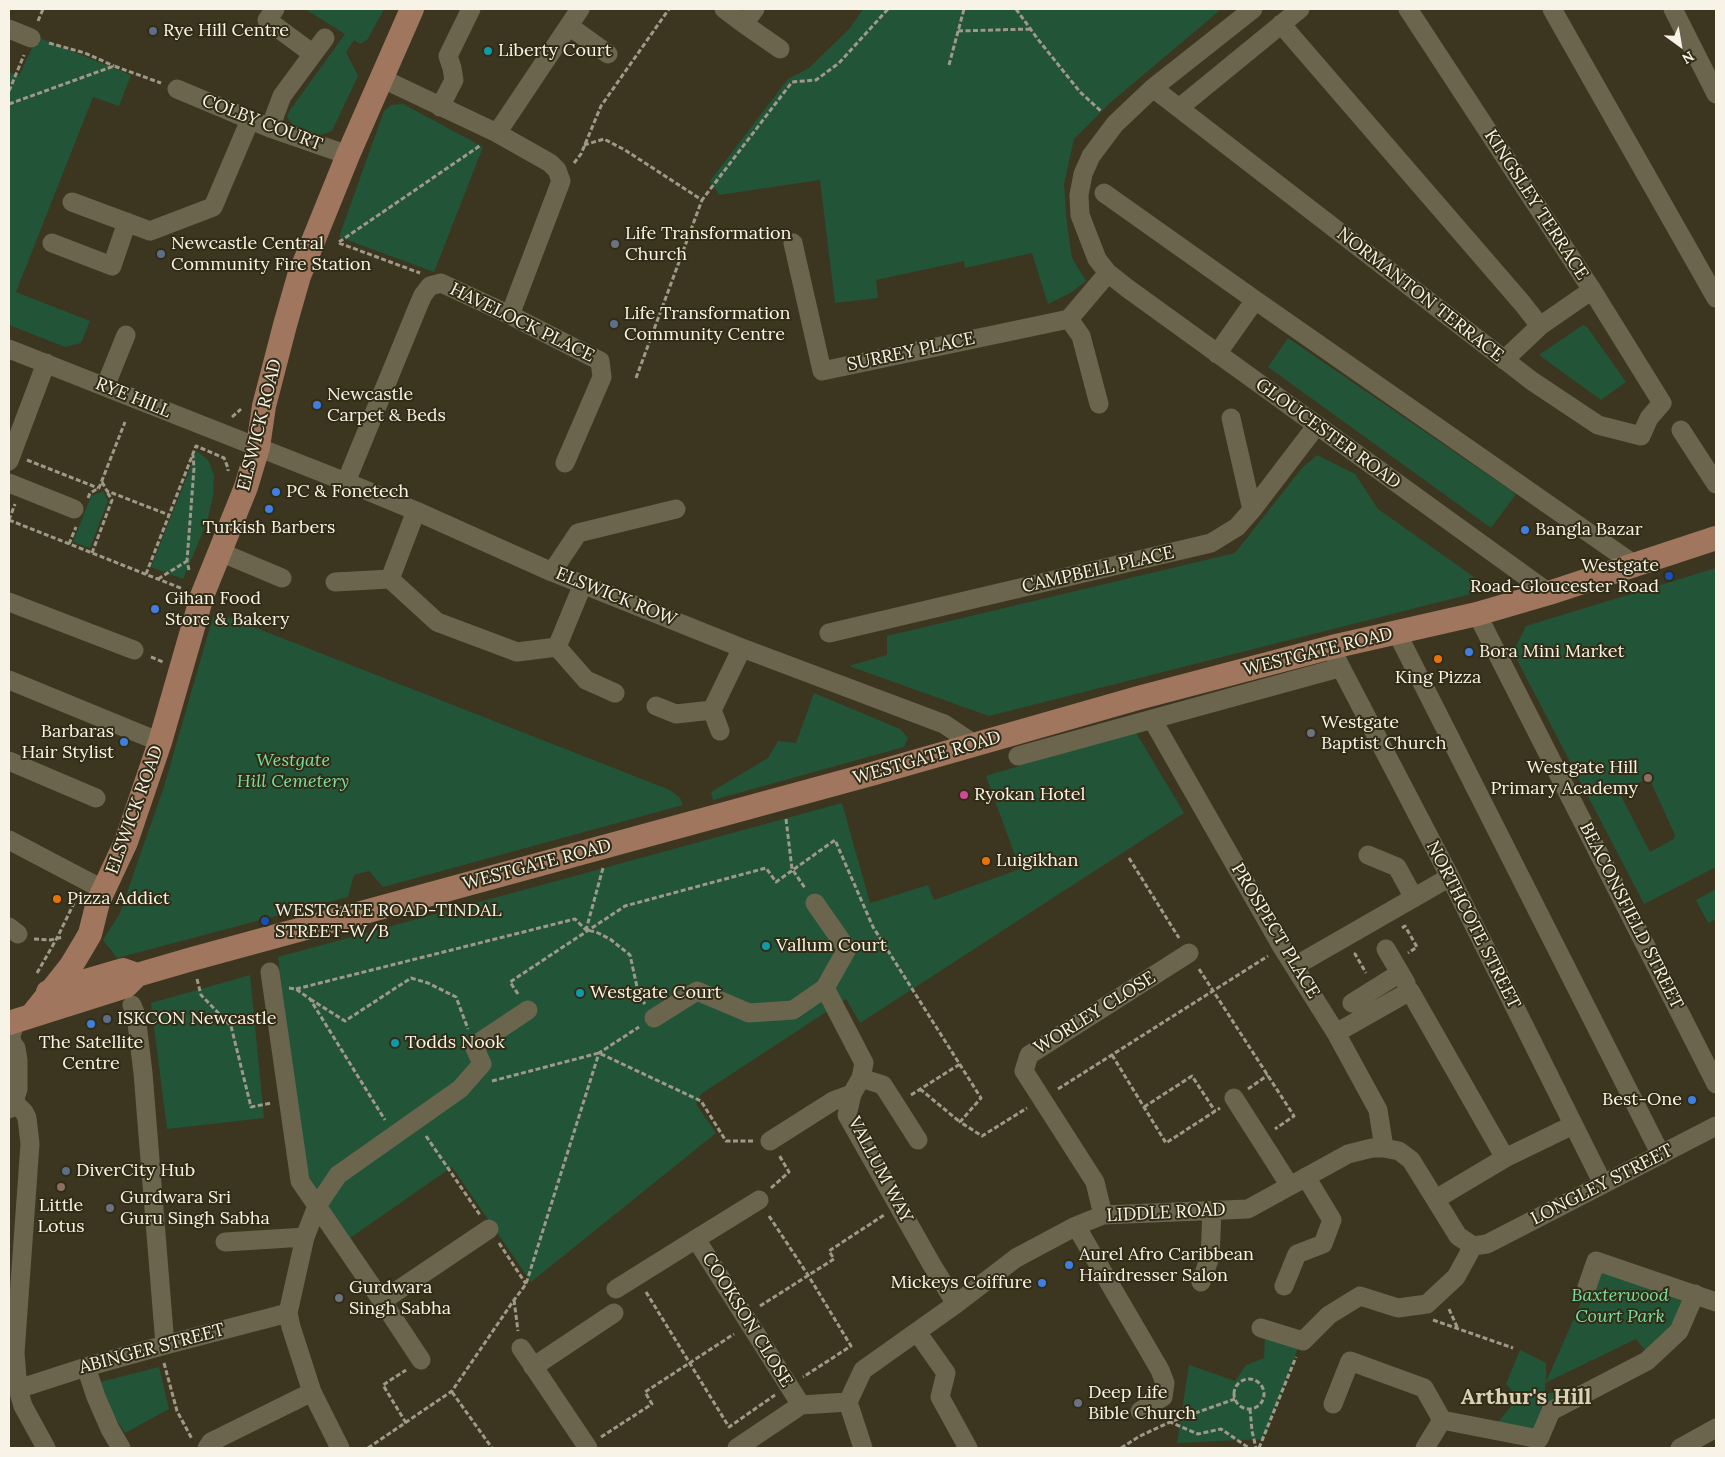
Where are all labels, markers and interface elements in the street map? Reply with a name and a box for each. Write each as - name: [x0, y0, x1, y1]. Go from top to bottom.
- place label: Rye Hill Centre: [163, 20, 289, 42]
- north arrow: [1655, 20, 1705, 70]
- marker: Rye Hill Centre: [147, 25, 159, 37]
- place label: Liberty Court: [498, 40, 612, 62]
- marker: Liberty Court: [482, 45, 494, 57]
- text: N: [1679, 47, 1697, 68]
- street label: COLBY COURT: [199, 90, 325, 156]
- street label: KINGSLEY TERRACE: [1479, 126, 1593, 284]
- place label: Life Transformation Church: [625, 223, 791, 266]
- street label: NORMANTON TERRACE: [1332, 223, 1508, 367]
- place label: Newcastle Central Community Fire Station: [171, 233, 371, 276]
- marker: Life Transformation Church: [609, 238, 621, 250]
- marker: Newcastle Central Community Fire Station: [155, 248, 167, 260]
- street label: HAVELOCK PLACE: [446, 279, 598, 367]
- place label: Life Transformation Community Centre: [624, 303, 790, 346]
- marker: Life Transformation Community Centre: [608, 318, 620, 330]
- street label: SURREY PLACE: [845, 328, 977, 376]
- street label: ELSWICK ROAD: [233, 357, 287, 493]
- street label: RYE HILL: [92, 373, 174, 423]
- street label: GLOUCESTER ROAD: [1251, 374, 1405, 494]
- place label: Newcastle Carpet & Beds: [327, 384, 446, 426]
- marker: Newcastle Carpet & Beds: [311, 399, 323, 411]
- place label: PC & Fonetech: [286, 481, 409, 503]
- marker: PC & Fonetech: [270, 486, 282, 498]
- marker: Turkish Barbers: [263, 503, 275, 515]
- place label: Turkish Barbers: [203, 517, 335, 539]
- place label: Bangla Bazar: [1535, 519, 1642, 541]
- marker: Bangla Bazar: [1519, 524, 1531, 536]
- street label: CAMPBELL PLACE: [1020, 542, 1176, 598]
- place label: Westgate Road-Gloucester Road: [1470, 555, 1659, 598]
- street label: ELSWICK ROW: [552, 563, 680, 631]
- marker: Westgate Road-Gloucester Road: [1663, 570, 1675, 582]
- place label: Gihan Food Store & Bakery: [165, 588, 289, 630]
- marker: Gihan Food Store & Bakery: [149, 603, 161, 615]
- street label: WESTGATE ROAD: [1241, 623, 1395, 681]
- place label: Bora Mini Market: [1479, 641, 1624, 663]
- marker: Bora Mini Market: [1463, 646, 1475, 658]
- marker: King Pizza: [1432, 653, 1444, 665]
- place label: King Pizza: [1395, 667, 1481, 689]
- place label: Westgate Baptist Church: [1321, 712, 1446, 754]
- place label: Barbaras Hair Stylist: [21, 721, 114, 764]
- street label: WESTGATE ROAD: [851, 727, 1003, 789]
- marker: Westgate Baptist Church: [1305, 727, 1317, 739]
- marker: Barbaras Hair Stylist: [118, 736, 130, 748]
- street label: ELSWICK ROAD: [102, 743, 168, 877]
- park label: Westgate Hill Cemetery: [237, 750, 349, 792]
- place label: Westgate Hill Primary Academy: [1490, 757, 1638, 800]
- marker: Westgate Hill Primary Academy: [1642, 772, 1654, 784]
- place label: Ryokan Hotel: [974, 784, 1085, 806]
- marker: Ryokan Hotel: [958, 789, 970, 801]
- street label: BEACONSFIELD STREET: [1574, 819, 1688, 1013]
- street label: WESTGATE ROAD: [460, 835, 614, 895]
- street label: NORTHCOTE STREET: [1421, 837, 1525, 1013]
- place label: Luigikhan: [996, 850, 1078, 872]
- marker: Luigikhan: [980, 855, 992, 867]
- street label: PROSPECT PLACE: [1226, 859, 1324, 1003]
- place label: Pizza Addict: [67, 888, 170, 910]
- marker: Pizza Addict: [51, 893, 63, 905]
- place label: WESTGATE ROAD-TINDAL STREET-W/B: [275, 900, 502, 942]
- marker: WESTGATE ROAD-TINDAL STREET-W/B: [259, 915, 271, 927]
- place label: Vallum Court: [776, 935, 887, 957]
- marker: Vallum Court: [760, 940, 772, 952]
- street label: WORLEY CLOSE: [1030, 967, 1160, 1059]
- place label: Westgate Court: [590, 982, 722, 1004]
- marker: Westgate Court: [574, 987, 586, 999]
- place label: ISKCON Newcastle: [117, 1008, 276, 1030]
- marker: ISKCON Newcastle: [101, 1013, 113, 1025]
- marker: The Satellite Centre: [85, 1018, 97, 1030]
- place label: The Satellite Centre: [39, 1032, 143, 1074]
- place label: Todds Nook: [405, 1032, 505, 1054]
- marker: Todds Nook: [389, 1037, 401, 1049]
- place label: Best-One: [1602, 1089, 1682, 1111]
- marker: Best-One: [1686, 1094, 1698, 1106]
- street label: VALLUM WAY: [843, 1113, 917, 1227]
- street label: LONGLEY STREET: [1528, 1140, 1676, 1230]
- place label: DiverCity Hub: [76, 1160, 195, 1182]
- marker: DiverCity Hub: [60, 1165, 72, 1177]
- marker: Little Lotus: [55, 1181, 67, 1193]
- place label: Gurdwara Sri Guru Singh Sabha: [120, 1187, 270, 1230]
- place label: Little Lotus: [38, 1195, 84, 1238]
- street label: LIDDLE ROAD: [1106, 1199, 1226, 1227]
- marker: Gurdwara Sri Guru Singh Sabha: [104, 1202, 116, 1214]
- place label: Aurel Afro Caribbean Hairdresser Salon: [1079, 1244, 1254, 1286]
- street label: COOKSON CLOSE: [697, 1249, 797, 1391]
- marker: Aurel Afro Caribbean Hairdresser Salon: [1063, 1259, 1075, 1271]
- place label: Mickeys Coiffure: [890, 1272, 1032, 1294]
- place label: Gurdwara Singh Sabha: [349, 1277, 451, 1320]
- marker: Mickeys Coiffure: [1036, 1277, 1048, 1289]
- park label: Baxterwood Court Park: [1571, 1285, 1669, 1328]
- marker: Gurdwara Singh Sabha: [333, 1292, 345, 1304]
- street label: ABINGER STREET: [77, 1319, 227, 1379]
- place label: Deep Life Bible Church: [1088, 1382, 1196, 1425]
- district label: Arthur's Hill: [1461, 1385, 1591, 1411]
- marker: Deep Life Bible Church: [1072, 1397, 1084, 1409]

